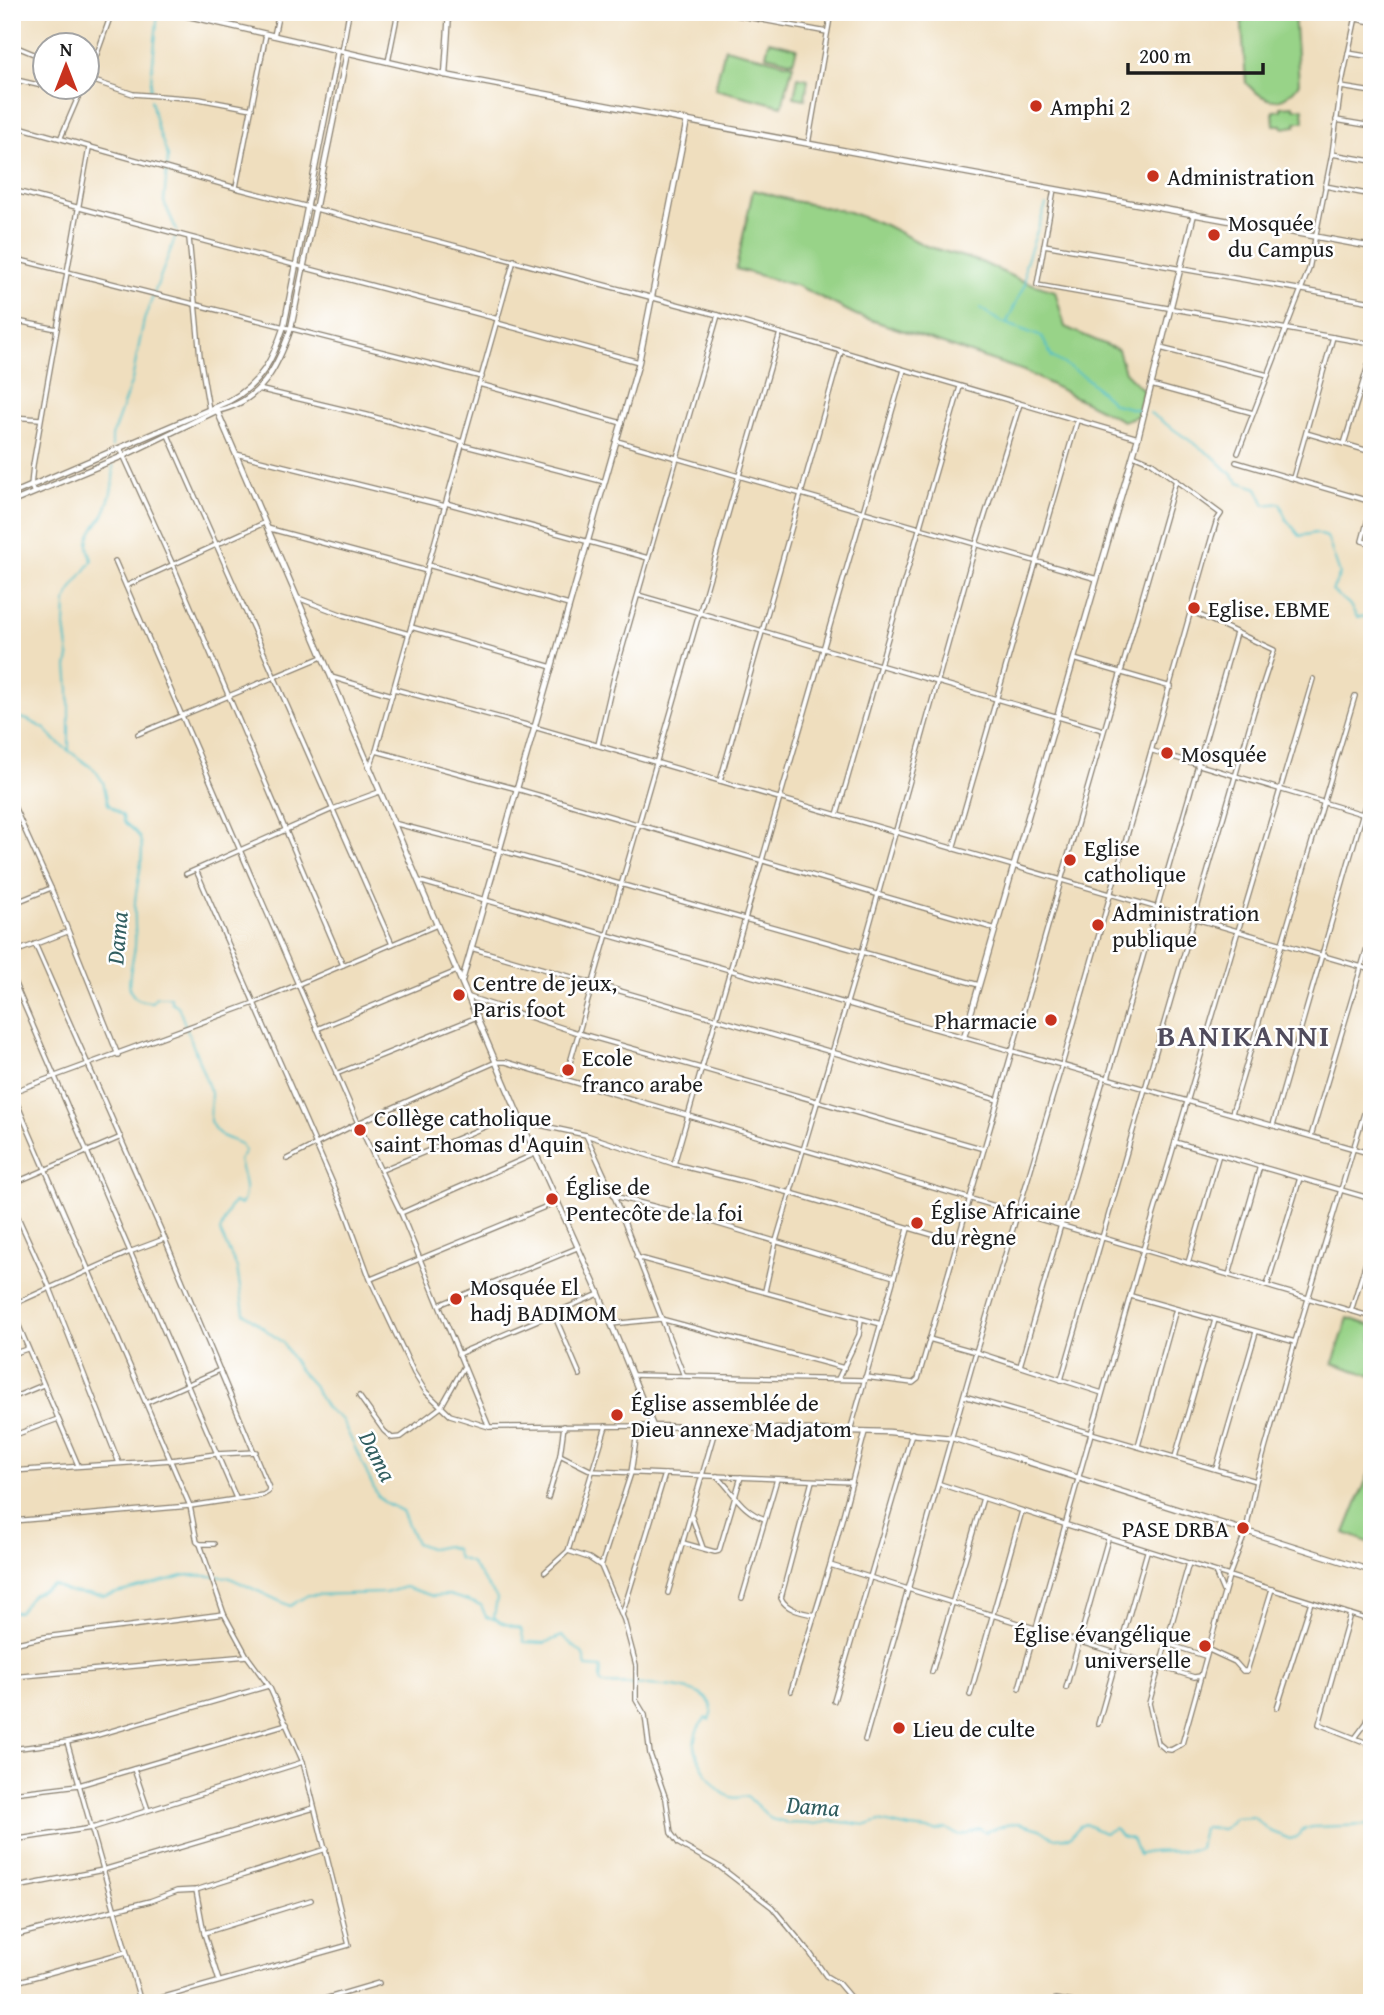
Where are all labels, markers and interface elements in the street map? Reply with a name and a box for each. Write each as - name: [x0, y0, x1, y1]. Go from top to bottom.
- north arrow: [32, 32, 102, 102]
- scale bar: [1128, 32, 1263, 76]
- text: N: [60, 35, 73, 63]
- text: 200 m: [1139, 40, 1191, 71]
- place label: Amphi 2: [1050, 90, 1131, 123]
- marker: Amphi 2: [1028, 98, 1044, 114]
- place label: Administration: [1167, 160, 1315, 193]
- marker: Administration: [1145, 168, 1161, 184]
- place label: Mosquée du Campus: [1228, 206, 1334, 265]
- marker: Mosquée du Campus: [1206, 227, 1222, 243]
- place label: Eglise. EBME: [1208, 592, 1330, 625]
- marker: Eglise. EBME: [1186, 600, 1202, 616]
- place label: Mosquée: [1181, 737, 1267, 770]
- marker: Mosquée: [1159, 745, 1175, 761]
- place label: Eglise catholique: [1084, 831, 1186, 890]
- marker: Eglise catholique: [1062, 852, 1078, 868]
- place label: Administration publique: [1112, 896, 1260, 955]
- water label: Dama: [97, 910, 137, 967]
- marker: Administration publique: [1090, 917, 1106, 933]
- place label: Centre de jeux, Paris foot: [473, 966, 617, 1025]
- marker: Centre de jeux, Paris foot: [451, 987, 467, 1003]
- place label: Pharmacie: [934, 1004, 1037, 1037]
- marker: Pharmacie: [1043, 1012, 1059, 1028]
- district label: BANIKANNI: [1157, 1013, 1331, 1057]
- place label: Ecole franco arabe: [582, 1041, 703, 1100]
- marker: Ecole franco arabe: [560, 1062, 576, 1078]
- place label: Collège catholique saint Thomas d'Aquin: [374, 1101, 584, 1160]
- marker: Collège catholique saint Thomas d'Aquin: [352, 1122, 368, 1138]
- place label: Église de Pentecôte de la foi: [566, 1170, 743, 1229]
- marker: Église de Pentecôte de la foi: [544, 1191, 560, 1207]
- place label: Église Africaine du règne: [931, 1194, 1080, 1253]
- marker: Église Africaine du règne: [909, 1215, 925, 1231]
- place label: Mosquée El hadj BADIMOM: [470, 1270, 617, 1329]
- marker: Mosquée El hadj BADIMOM: [448, 1291, 464, 1307]
- place label: Église assemblée de Dieu annexe Madjatom: [631, 1386, 852, 1445]
- marker: Église assemblée de Dieu annexe Madjatom: [609, 1407, 625, 1423]
- water label: Dama: [350, 1423, 406, 1488]
- place label: PASE DRBA: [1122, 1512, 1229, 1545]
- marker: PASE DRBA: [1235, 1520, 1251, 1536]
- place label: Église évangélique universelle: [1014, 1617, 1191, 1676]
- marker: Église évangélique universelle: [1197, 1638, 1213, 1654]
- place label: Lieu de culte: [913, 1712, 1035, 1745]
- marker: Lieu de culte: [891, 1720, 907, 1736]
- water label: Dama: [784, 1787, 841, 1825]

